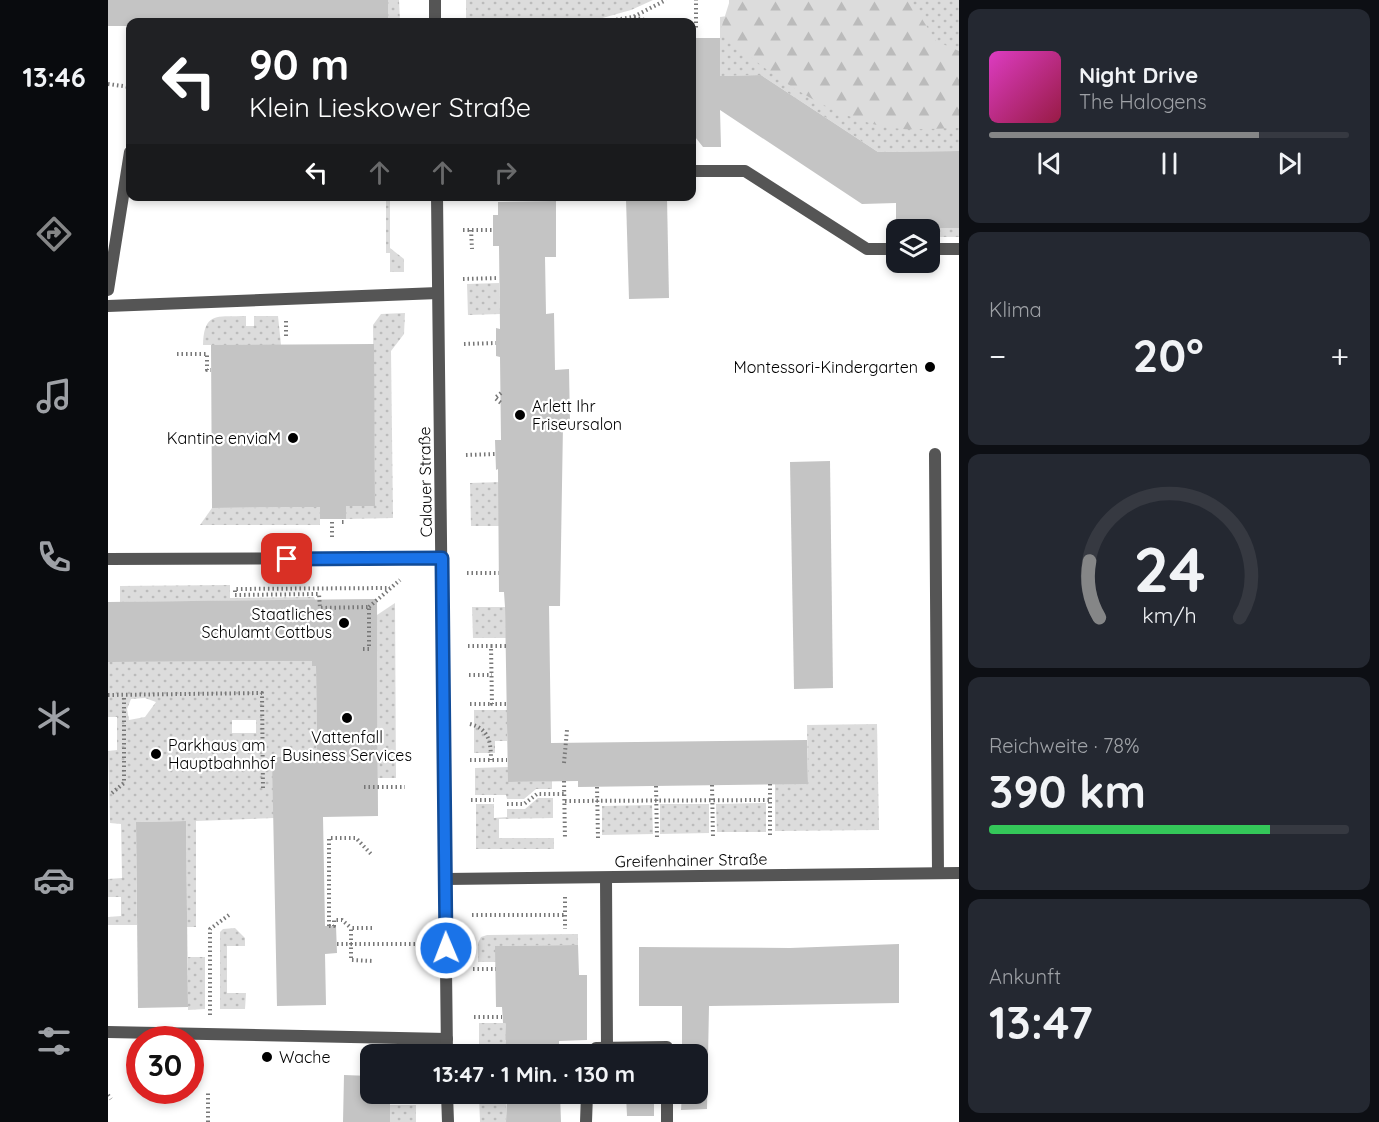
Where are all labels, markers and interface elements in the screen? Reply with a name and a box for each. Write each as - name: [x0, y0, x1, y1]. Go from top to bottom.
- text: 90 m: [249, 38, 349, 91]
- icon: left: [150, 42, 228, 120]
- text: 13:46: [22, 60, 86, 94]
- text: Night Drive: [1079, 61, 1198, 89]
- text: The Halogens: [1079, 89, 1207, 114]
- text: Klein Lieskower Straße: [249, 90, 531, 124]
- icon: previous: [1033, 147, 1066, 180]
- icon: pause: [1153, 147, 1186, 180]
- icon: next: [1273, 147, 1306, 180]
- icon: left: [300, 156, 333, 189]
- icon: ahead: [363, 156, 396, 189]
- icon: ahead: [426, 156, 459, 189]
- icon: right: [489, 156, 522, 189]
- icon: directions: [33, 213, 75, 255]
- map controls: [886, 219, 940, 273]
- button: layers: [886, 219, 940, 273]
- text: Klima: [989, 297, 1042, 322]
- text: 20°: [1133, 327, 1204, 383]
- text: −: [989, 335, 1006, 376]
- text: +: [1330, 335, 1349, 376]
- place label: Montessori-Kindergarten: [733, 357, 918, 377]
- marker: Montessori-Kindergarten: [923, 360, 937, 374]
- icon: music: [33, 375, 75, 417]
- place label: Arlett Ihr Friseursalon: [532, 396, 622, 434]
- marker: Arlett Ihr Friseursalon: [513, 408, 527, 422]
- street label: Calauer Straße: [414, 426, 436, 538]
- place label: Kantine enviaM: [167, 428, 281, 448]
- marker: Kantine enviaM: [286, 431, 300, 445]
- text: 24: [1133, 530, 1205, 608]
- pin: [261, 533, 312, 584]
- icon: phone: [33, 536, 75, 578]
- icon: arrive: [270, 542, 303, 575]
- text: km/h: [1142, 602, 1196, 628]
- place label: Staatliches Schulamt Cottbus: [202, 604, 332, 642]
- marker: Staatliches Schulamt Cottbus: [337, 616, 351, 630]
- icon: climate: [33, 697, 75, 739]
- marker: Vattenfall Business Services: [340, 711, 354, 725]
- place label: Vattenfall Business Services: [282, 727, 412, 765]
- text: Reichweite · 78%: [989, 733, 1140, 758]
- place label: Parkhaus am Hauptbahnhof: [168, 735, 276, 773]
- marker: Parkhaus am Hauptbahnhof: [149, 747, 163, 761]
- text: 390 km: [989, 763, 1146, 819]
- street label: Greifenhainer Straße: [614, 849, 768, 871]
- icon: car: [33, 859, 75, 901]
- position arrow: [414, 916, 478, 980]
- text: Ankunft: [989, 964, 1061, 989]
- text: 13:47: [989, 994, 1093, 1050]
- icon: filters: [33, 1020, 75, 1062]
- speed limit sign: 30: [126, 1026, 204, 1104]
- place label: Wache: [279, 1047, 330, 1067]
- marker: Wache: [260, 1050, 274, 1064]
- text: 13:47 · 1 Min. · 130 m: [433, 1060, 635, 1088]

